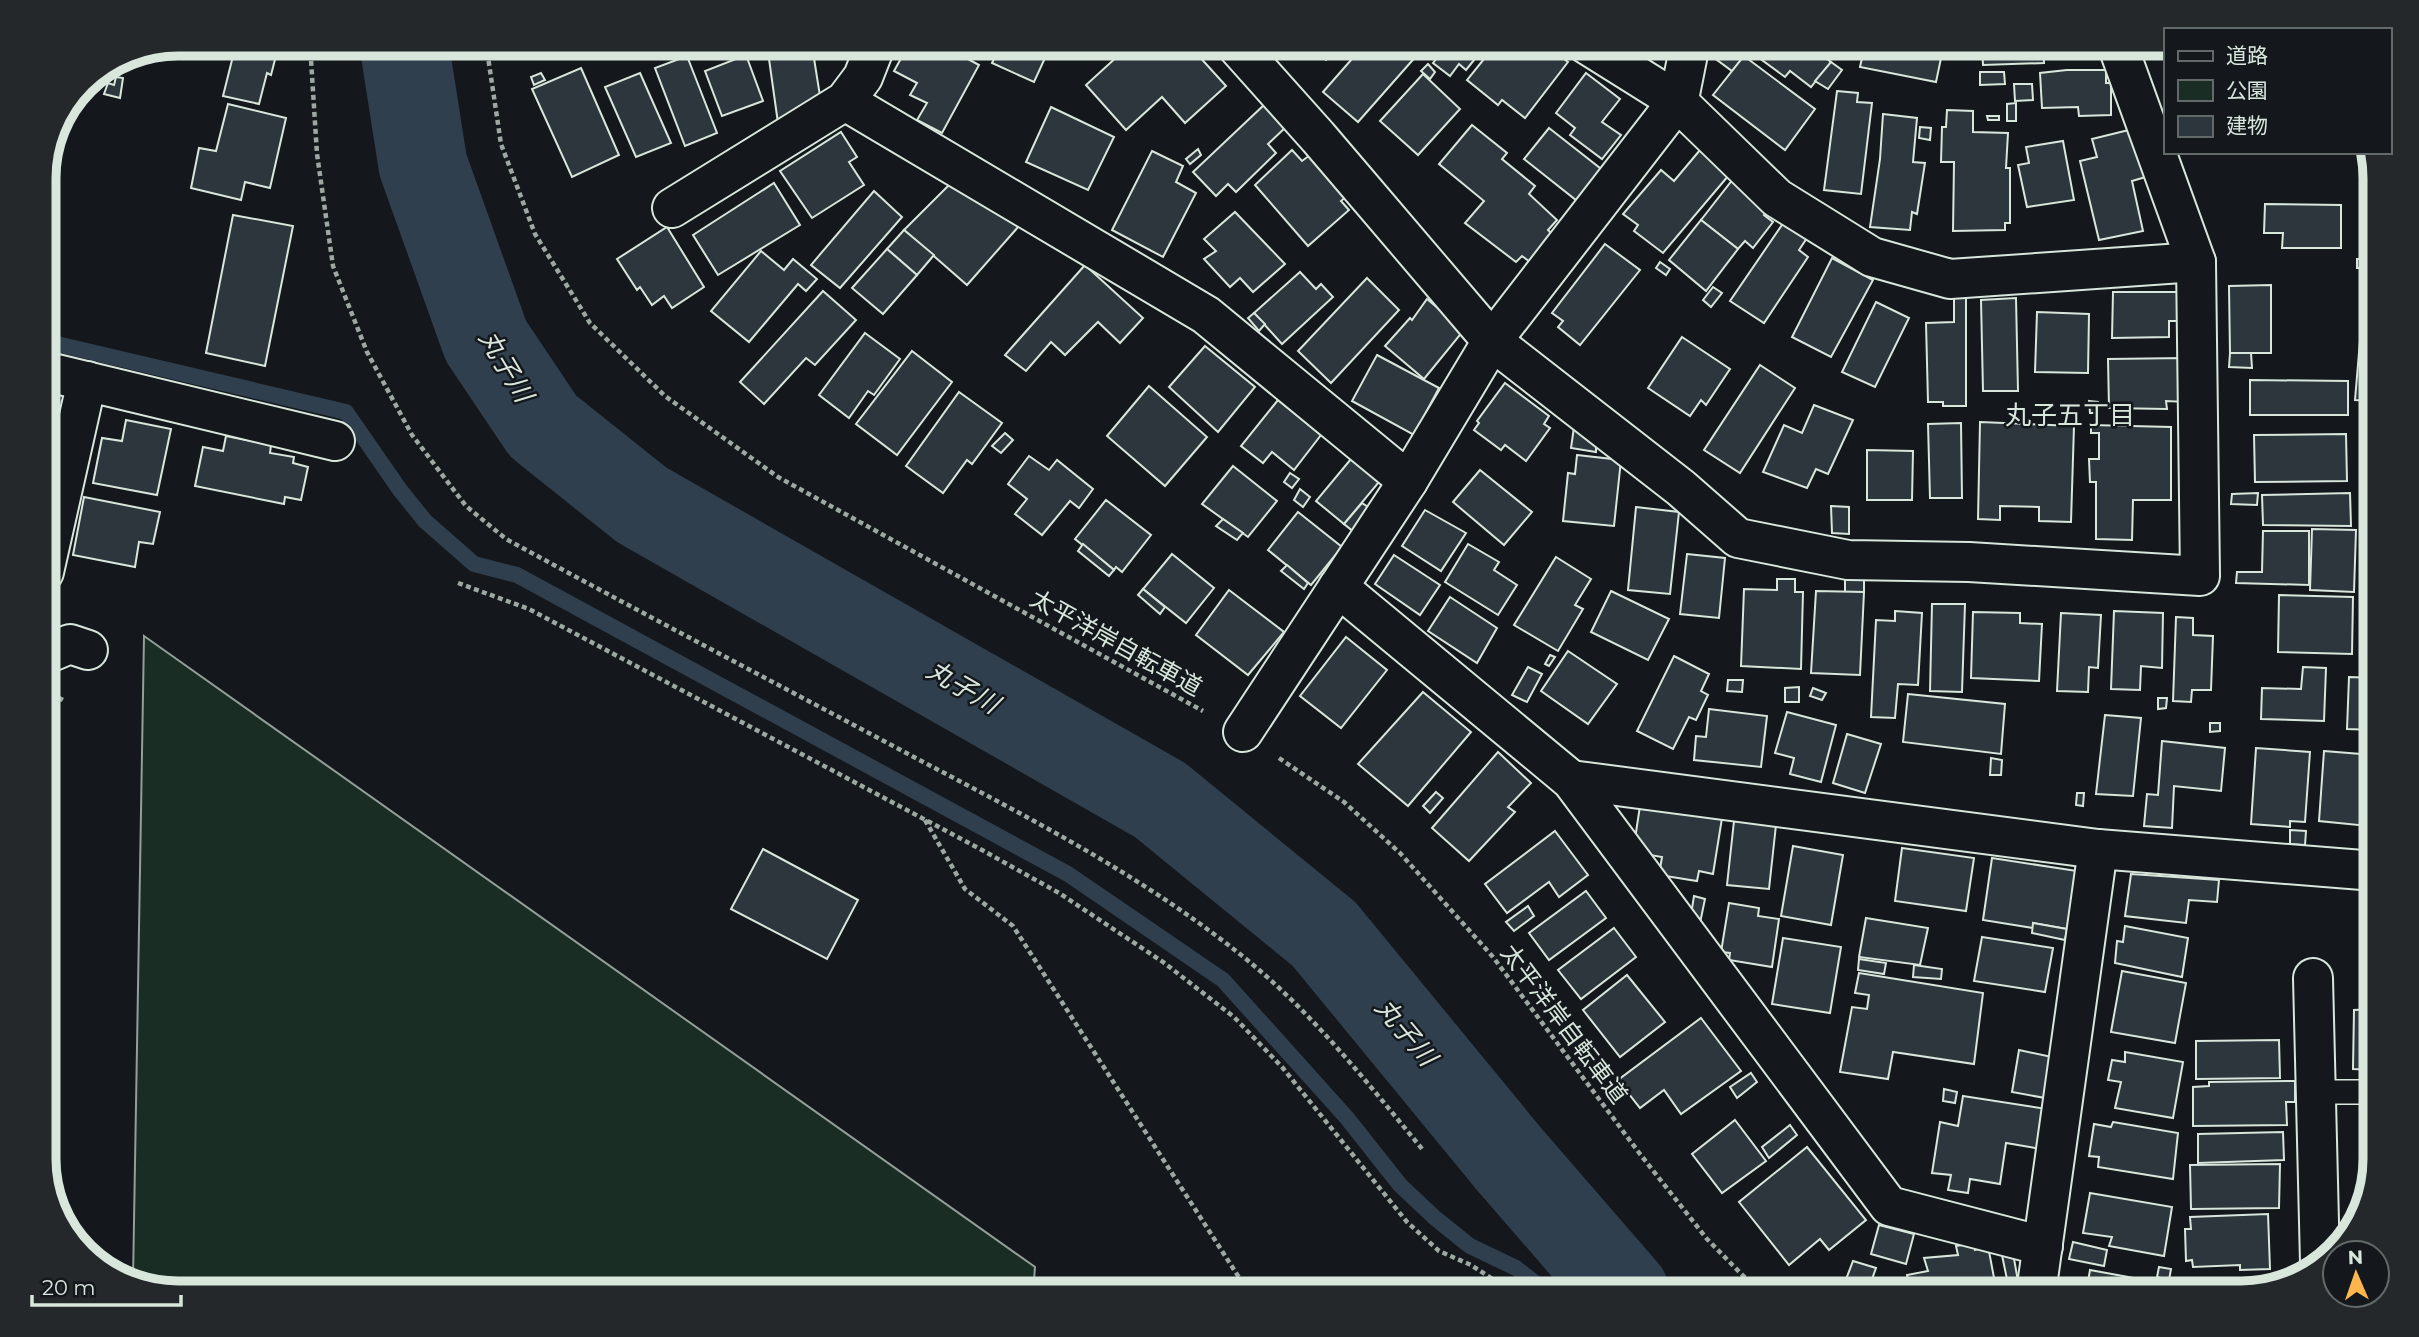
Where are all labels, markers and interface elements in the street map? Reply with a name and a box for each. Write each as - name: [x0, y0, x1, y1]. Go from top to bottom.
- legend: [2164, 28, 2391, 154]
- text: 道路: [2226, 43, 2268, 68]
- text: 公園: [2226, 78, 2268, 103]
- text: 建物: [2226, 113, 2268, 138]
- water label: 丸子川: [472, 324, 541, 410]
- district label: 丸子五丁目: [2005, 399, 2135, 431]
- street label: 太平洋岸自転車道: [1025, 583, 1207, 702]
- water label: 丸子川: [921, 654, 1007, 722]
- street label: 太平洋岸自転車道: [1495, 938, 1634, 1109]
- water label: 丸子川: [1369, 992, 1445, 1074]
- north arrow: [2321, 1239, 2391, 1309]
- text: N: [2347, 1246, 2364, 1269]
- scale bar: [32, 1264, 180, 1308]
- text: 20 m: [42, 1275, 96, 1300]

